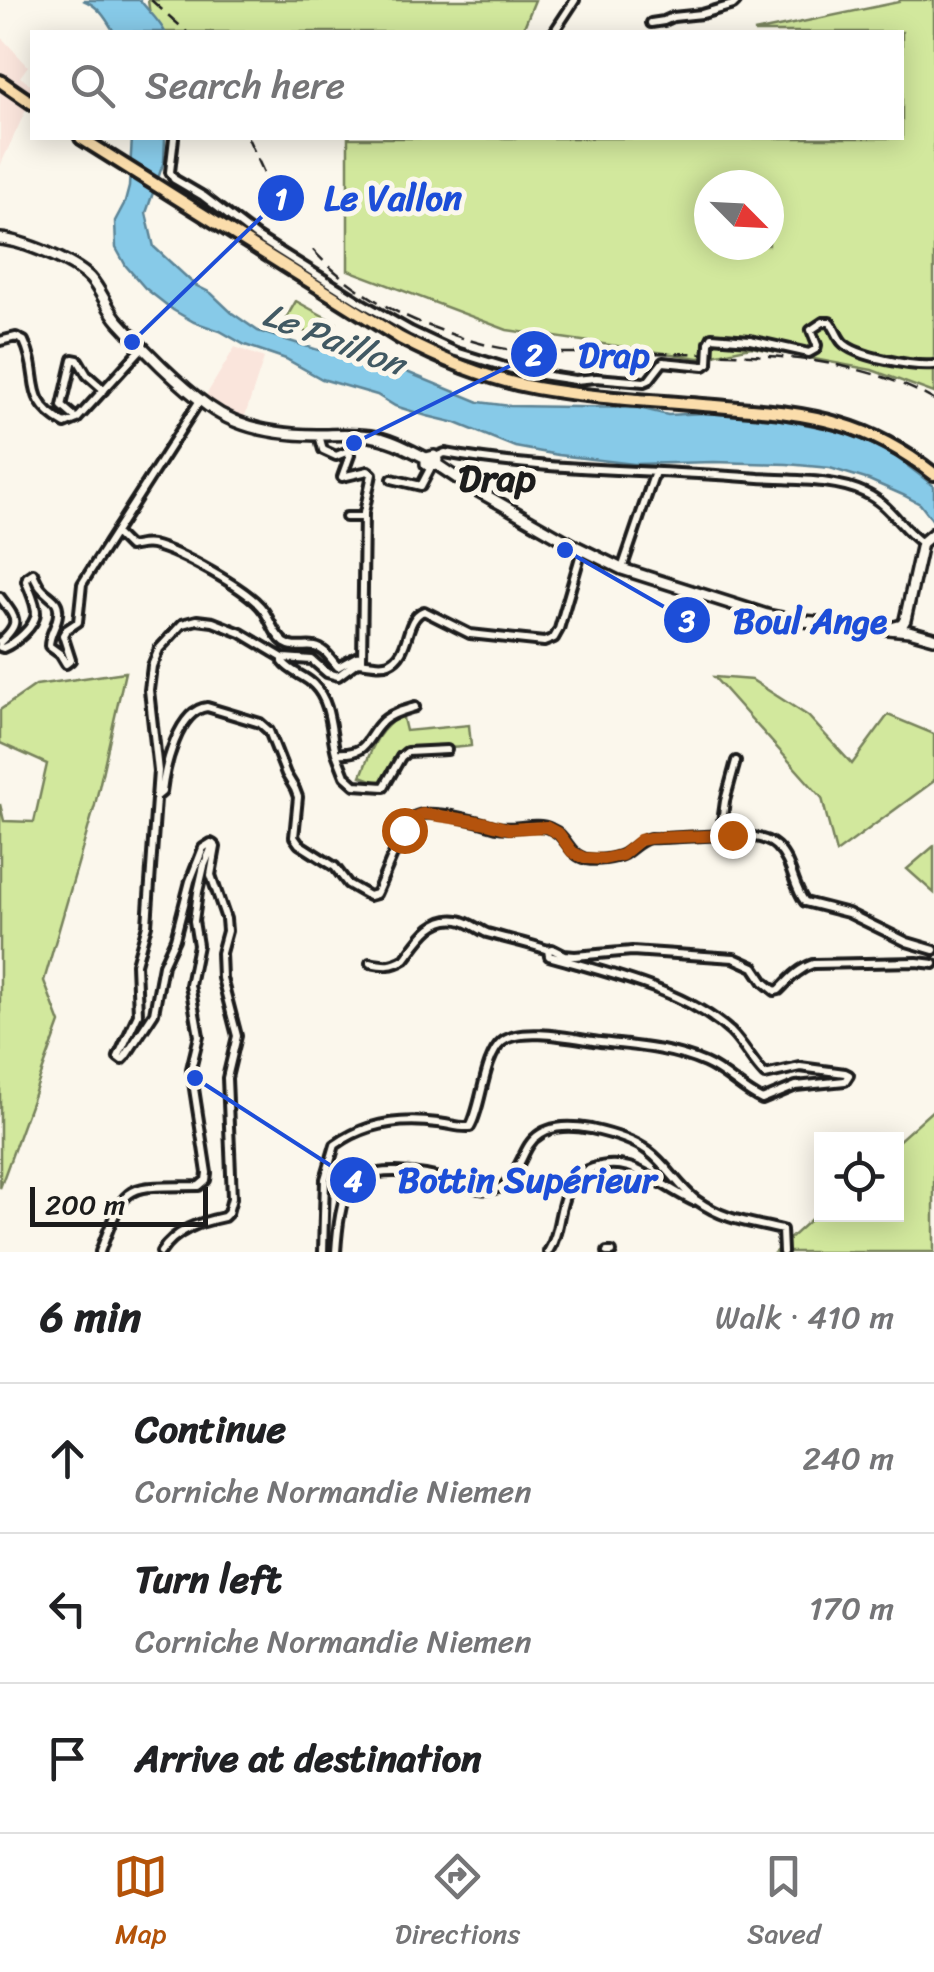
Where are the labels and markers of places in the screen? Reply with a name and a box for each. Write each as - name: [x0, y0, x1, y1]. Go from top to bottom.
- callout: Le Vallon: [256, 166, 481, 231]
- callout: Drap: [509, 322, 670, 387]
- callout: Boul Ange: [662, 588, 907, 653]
- callout: Bottin Supérieur: [328, 1148, 676, 1213]

